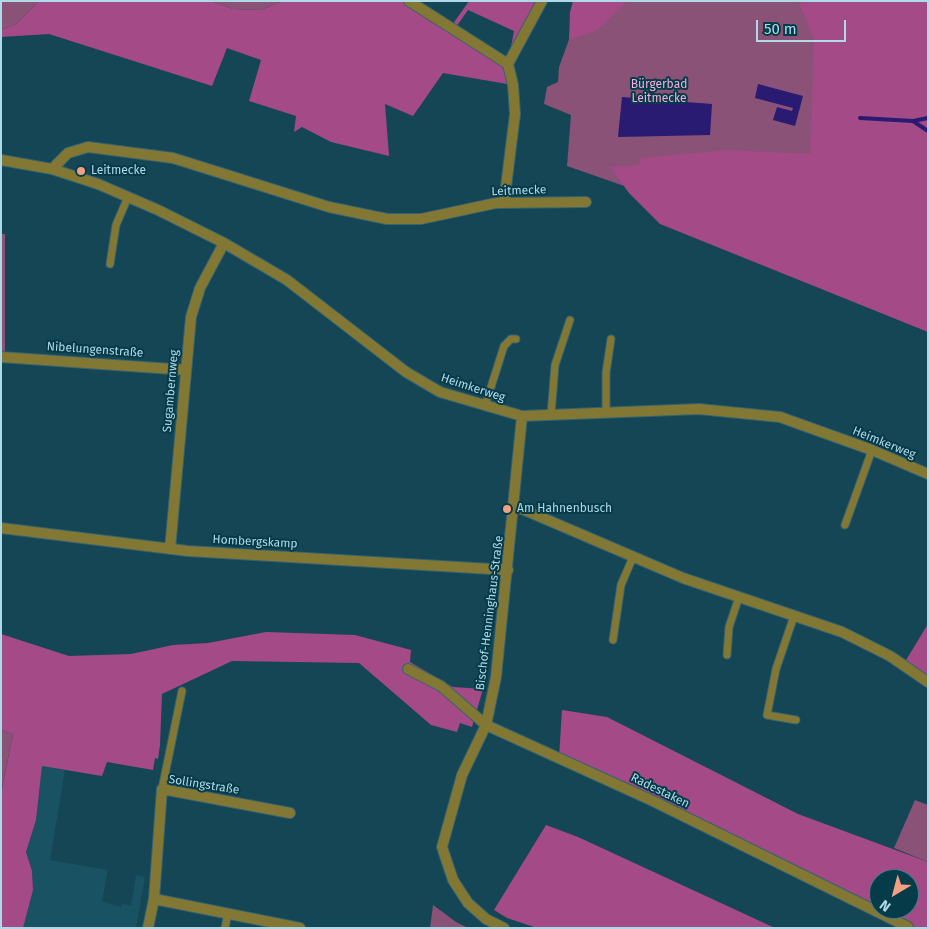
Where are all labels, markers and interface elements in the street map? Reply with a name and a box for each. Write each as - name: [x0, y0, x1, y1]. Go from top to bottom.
- scale bar: [759, 10, 849, 42]
- text: 50 m: [764, 20, 797, 38]
- park label: Bürgerbad Leitmecke: [631, 78, 687, 106]
- place label: Leitmecke: [91, 164, 146, 178]
- marker: Leitmecke: [75, 165, 87, 177]
- street label: Leitmecke: [491, 183, 547, 199]
- street label: Nibelungenstraße: [46, 339, 144, 361]
- street label: Sugambernweg: [160, 349, 182, 433]
- street label: Heimkerweg: [439, 371, 507, 405]
- street label: Heimkerweg: [850, 424, 918, 462]
- place label: Am Hahnenbusch: [517, 502, 612, 516]
- marker: Am Hahnenbusch: [501, 503, 513, 515]
- street label: Hombergskamp: [212, 533, 298, 551]
- street label: Bischof-Henninghaus-Straße: [473, 535, 507, 691]
- street label: Radestaken: [628, 771, 692, 811]
- street label: Sollingstraße: [168, 772, 240, 798]
- north arrow: [869, 869, 919, 919]
- text: N: [876, 896, 894, 915]

